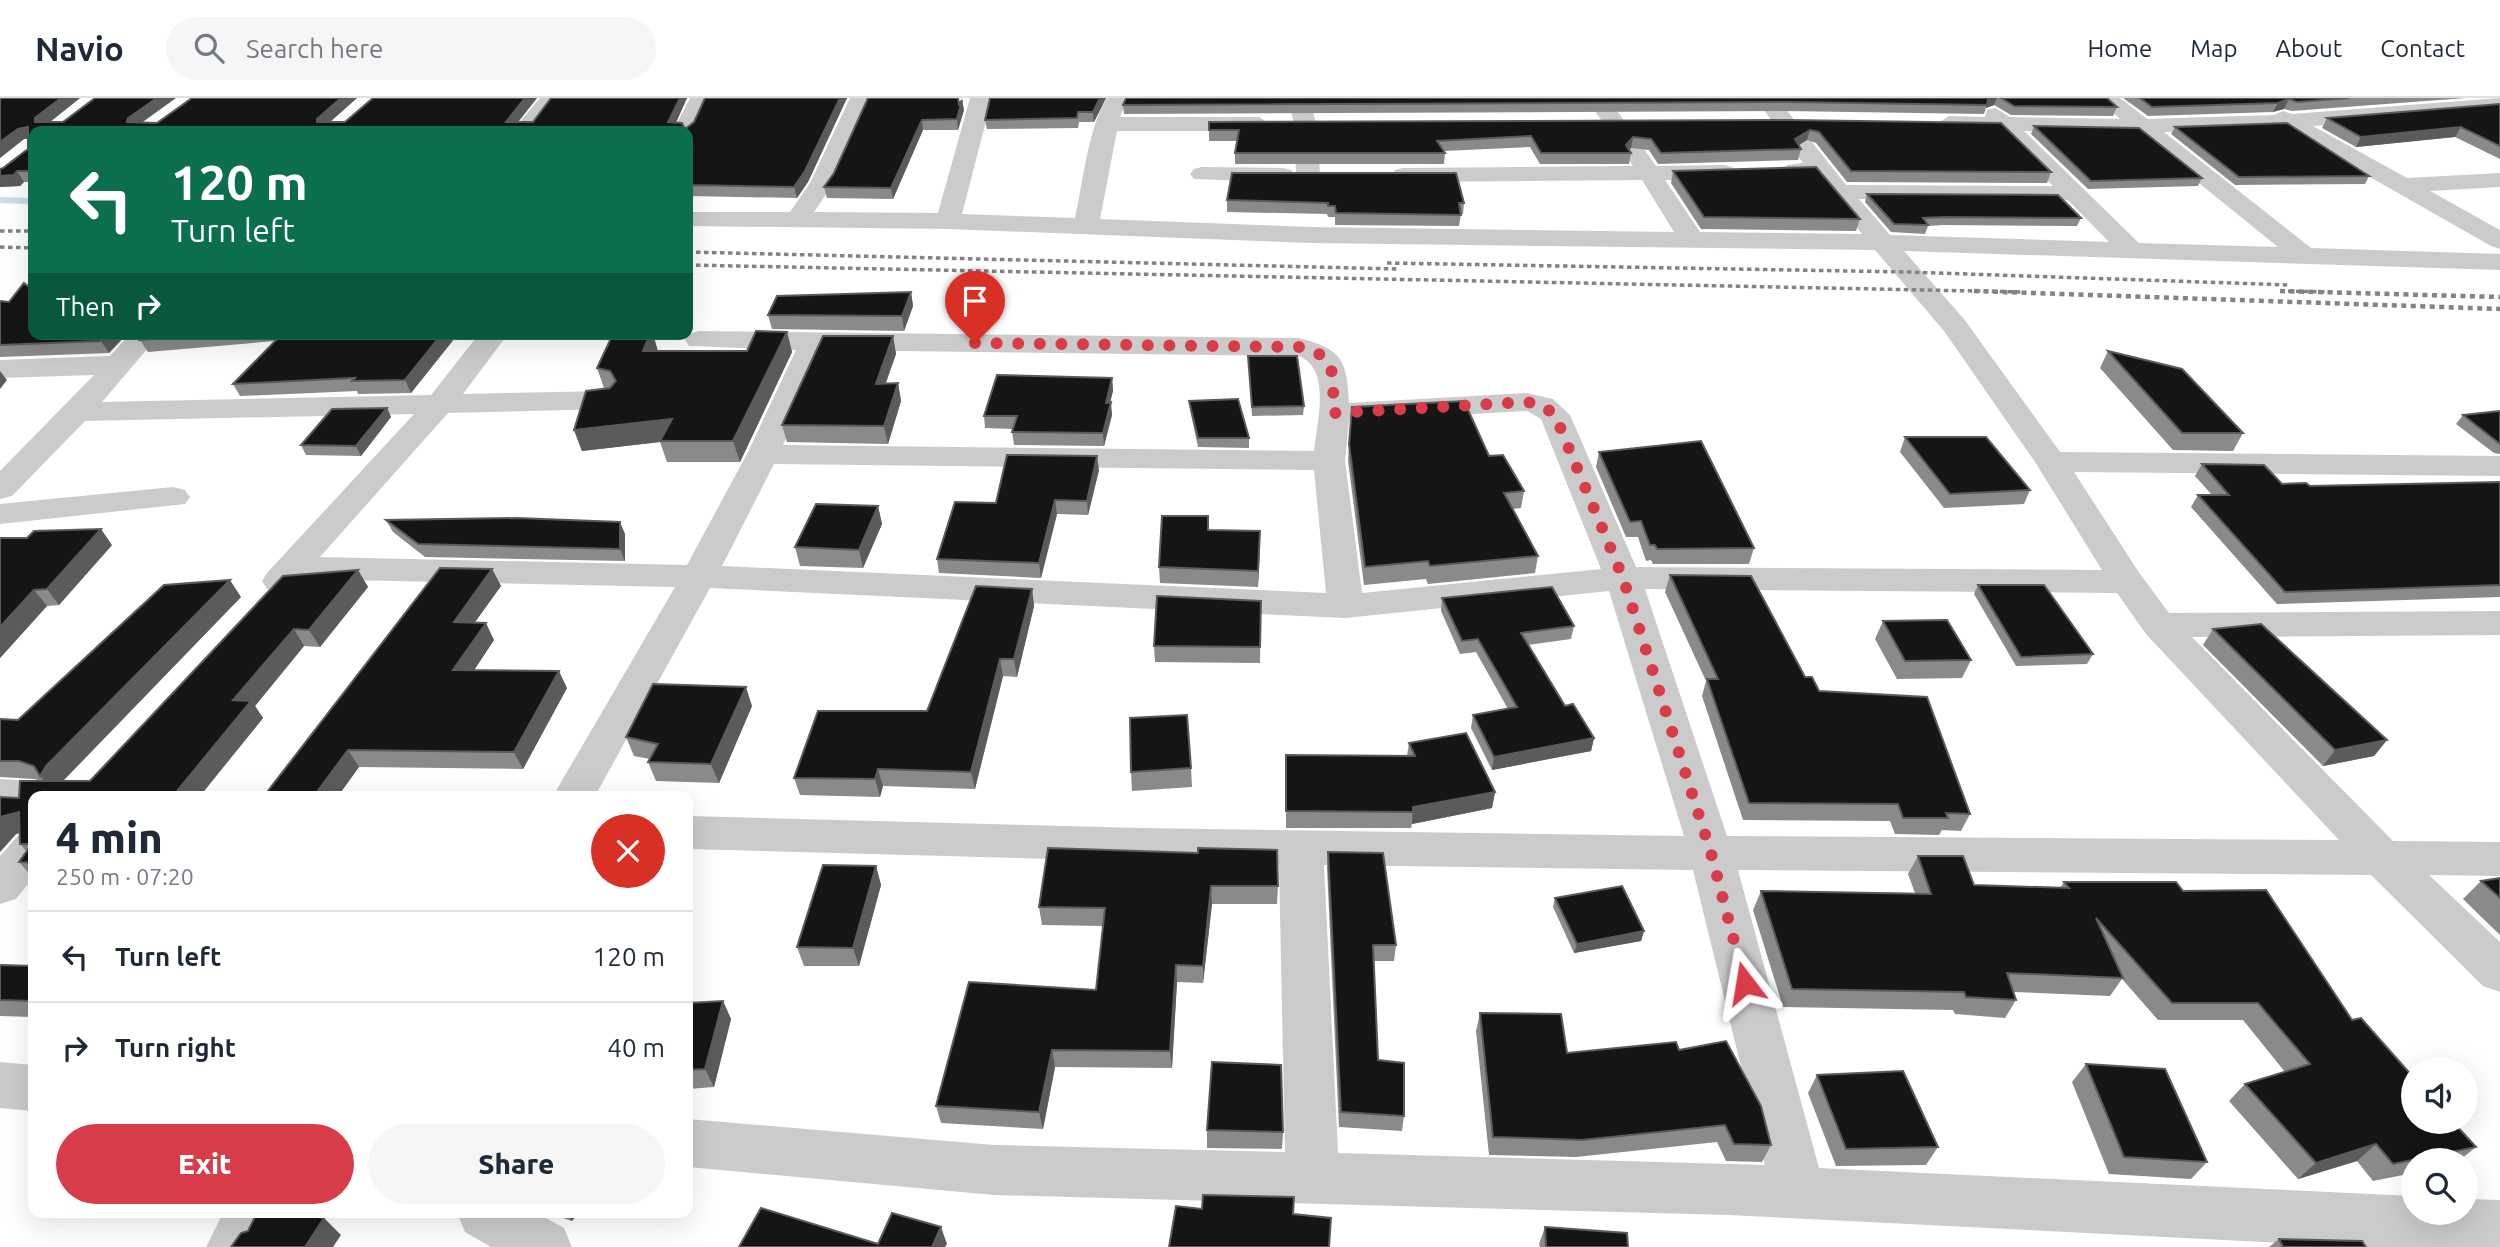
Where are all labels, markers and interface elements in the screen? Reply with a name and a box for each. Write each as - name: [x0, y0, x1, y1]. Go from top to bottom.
- search box: [166, 17, 656, 80]
- icon: search: [190, 29, 228, 67]
- text: Navio: [35, 30, 124, 67]
- text: Search here: [246, 34, 383, 63]
- text: Home: [2087, 35, 2152, 62]
- text: Map: [2190, 35, 2237, 62]
- text: About: [2275, 35, 2342, 62]
- text: Contact: [2380, 35, 2465, 62]
- icon: left: [56, 154, 147, 245]
- text: 120 m: [171, 154, 308, 209]
- text: Turn left: [171, 212, 295, 248]
- pin: [945, 271, 1005, 343]
- icon: arrive: [956, 282, 994, 320]
- icon: right: [129, 287, 167, 325]
- text: Then: [56, 292, 115, 321]
- text: 4 min: [56, 814, 163, 861]
- button: close: [591, 814, 665, 888]
- text: 250 m · 07:20: [56, 864, 194, 889]
- icon: left: [56, 938, 94, 976]
- text: Turn left: [115, 942, 221, 971]
- text: 120 m: [593, 942, 665, 971]
- position arrow: [1708, 946, 1782, 1020]
- icon: right: [56, 1029, 94, 1067]
- text: Turn right: [115, 1033, 236, 1062]
- text: 40 m: [607, 1033, 665, 1062]
- map controls: [2401, 1057, 2478, 1225]
- button: sound: [2401, 1057, 2478, 1134]
- button: Exit: [56, 1124, 354, 1204]
- button: Share: [368, 1124, 665, 1204]
- button: search: [2401, 1148, 2478, 1225]

